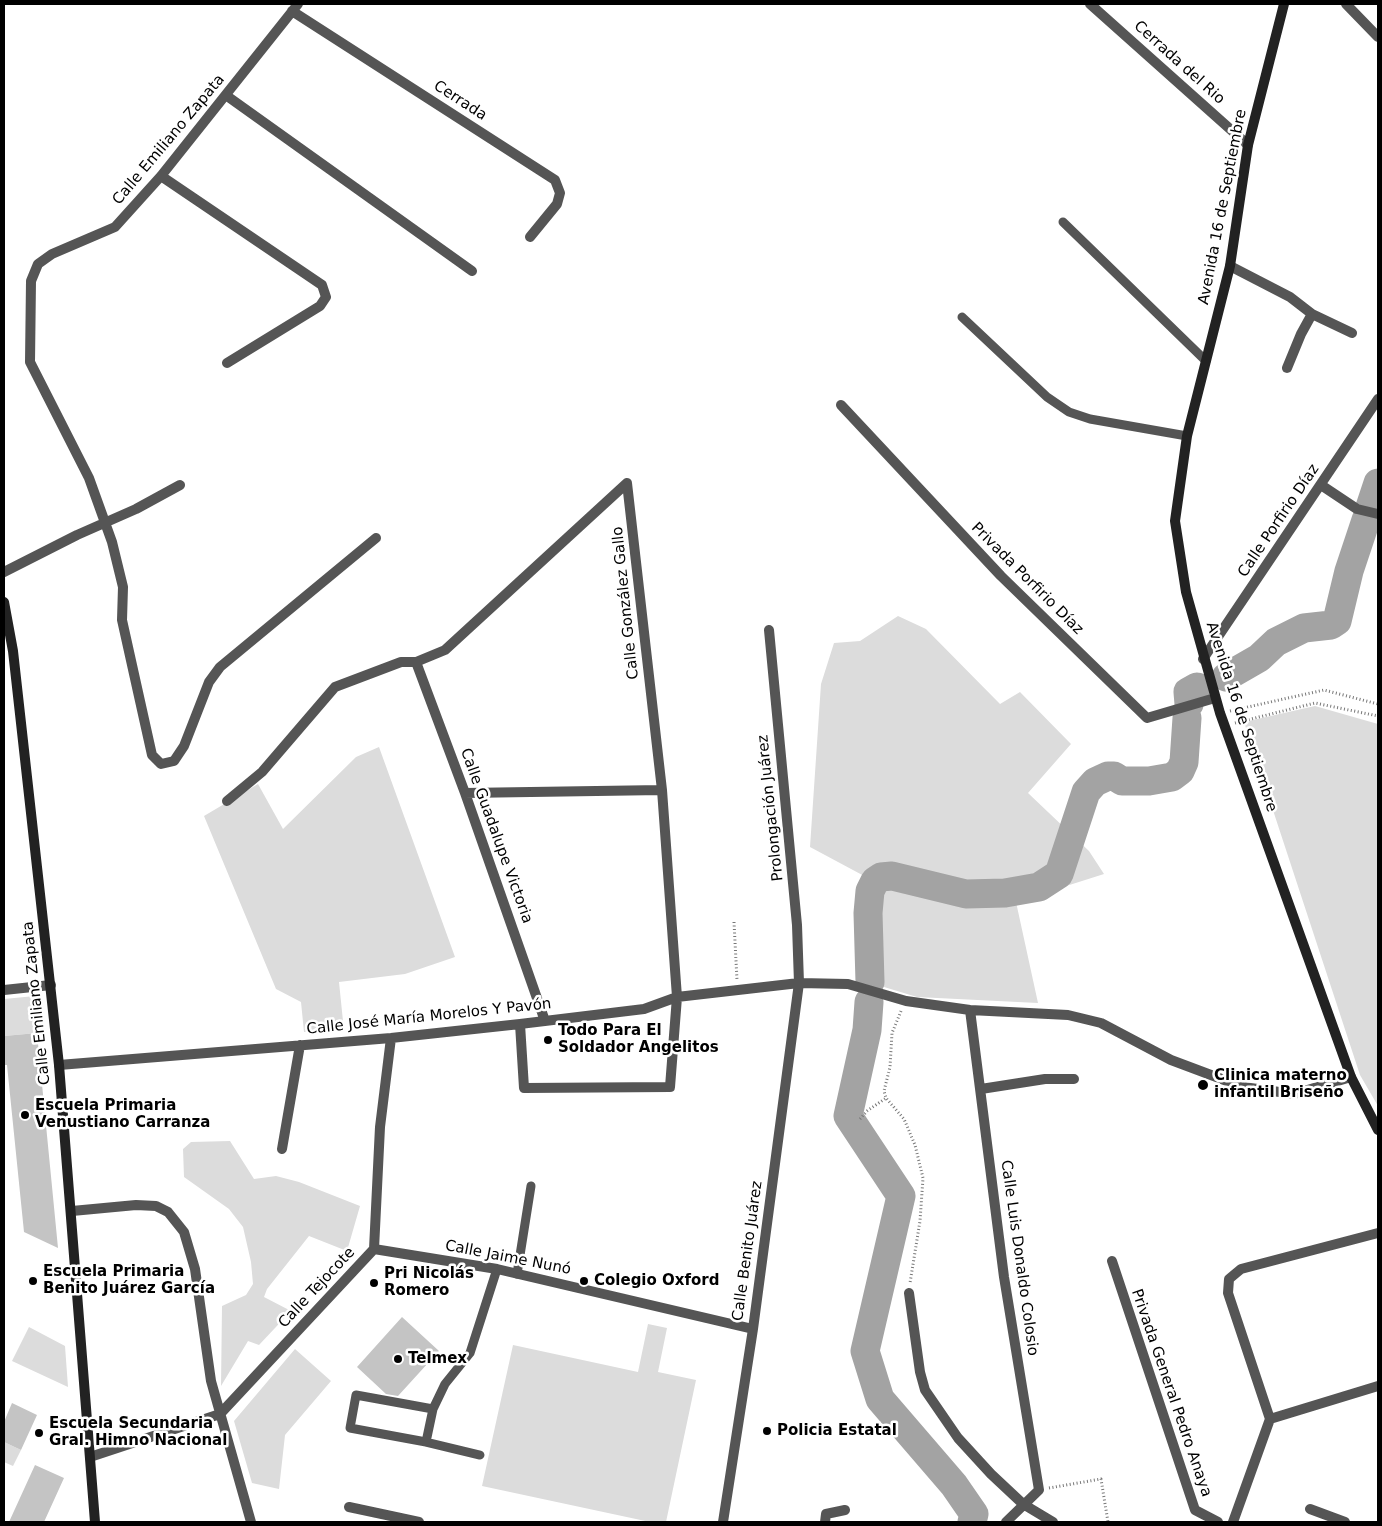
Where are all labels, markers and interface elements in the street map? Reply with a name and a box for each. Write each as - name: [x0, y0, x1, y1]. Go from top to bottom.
- street label: Cerrada del Rio: [1130, 18, 1228, 108]
- street label: Calle Emiliano Zapata: [109, 71, 229, 209]
- street label: Cerrada: [430, 77, 490, 125]
- street label: Avenida 16 de Septiembre: [1195, 108, 1251, 306]
- street label: Calle Porfirio Díaz: [1235, 461, 1323, 581]
- street label: Privada Porfirio Díaz: [967, 519, 1087, 639]
- street label: Calle González Gallo: [609, 526, 643, 680]
- street label: Avenida 16 de Septiembre: [1202, 620, 1280, 814]
- street label: Prolongación Juárez: [754, 734, 788, 882]
- street label: Calle Guadalupe Victoria: [456, 746, 536, 926]
- street label: Calle Emiliano Zapata: [19, 920, 55, 1086]
- street label: Calle José María Morelos Y Pavón: [306, 995, 552, 1039]
- place label: Todo Para El Soldador Angelitos: [558, 1022, 719, 1057]
- marker: Todo Para El Soldador Angelitos: [542, 1034, 554, 1046]
- place label: Clinica materno infantil Briseño: [1214, 1067, 1347, 1102]
- marker: Clinica materno infantil Briseño: [1196, 1078, 1210, 1092]
- place label: Escuela Primaria Venustiano Carranza: [35, 1097, 210, 1132]
- marker: Escuela Primaria Venustiano Carranza: [19, 1109, 31, 1121]
- street label: Calle Luis Donaldo Colosio: [996, 1159, 1042, 1357]
- street label: Calle Benito Juárez: [729, 1180, 767, 1322]
- street label: Calle Jaime Nunó: [444, 1237, 572, 1279]
- street label: Calle Tejocote: [275, 1244, 359, 1332]
- place label: Escuela Primaria Benito Juárez García: [43, 1263, 215, 1298]
- place label: Pri Nicolás Romero: [384, 1265, 474, 1300]
- place label: Colegio Oxford: [594, 1272, 719, 1290]
- marker: Escuela Primaria Benito Juárez García: [27, 1275, 39, 1287]
- marker: Colegio Oxford: [578, 1275, 590, 1287]
- marker: Pri Nicolás Romero: [368, 1277, 380, 1289]
- street label: Privada General Pedro Anaya: [1127, 1287, 1215, 1499]
- place label: Telmex: [408, 1350, 467, 1368]
- marker: Telmex: [392, 1353, 404, 1365]
- place label: Escuela Secundaria Gral. Himno Nacional: [49, 1415, 227, 1450]
- place label: Policia Estatal: [777, 1422, 897, 1440]
- marker: Policia Estatal: [761, 1425, 773, 1437]
- marker: Escuela Secundaria Gral. Himno Nacional: [33, 1427, 45, 1439]

